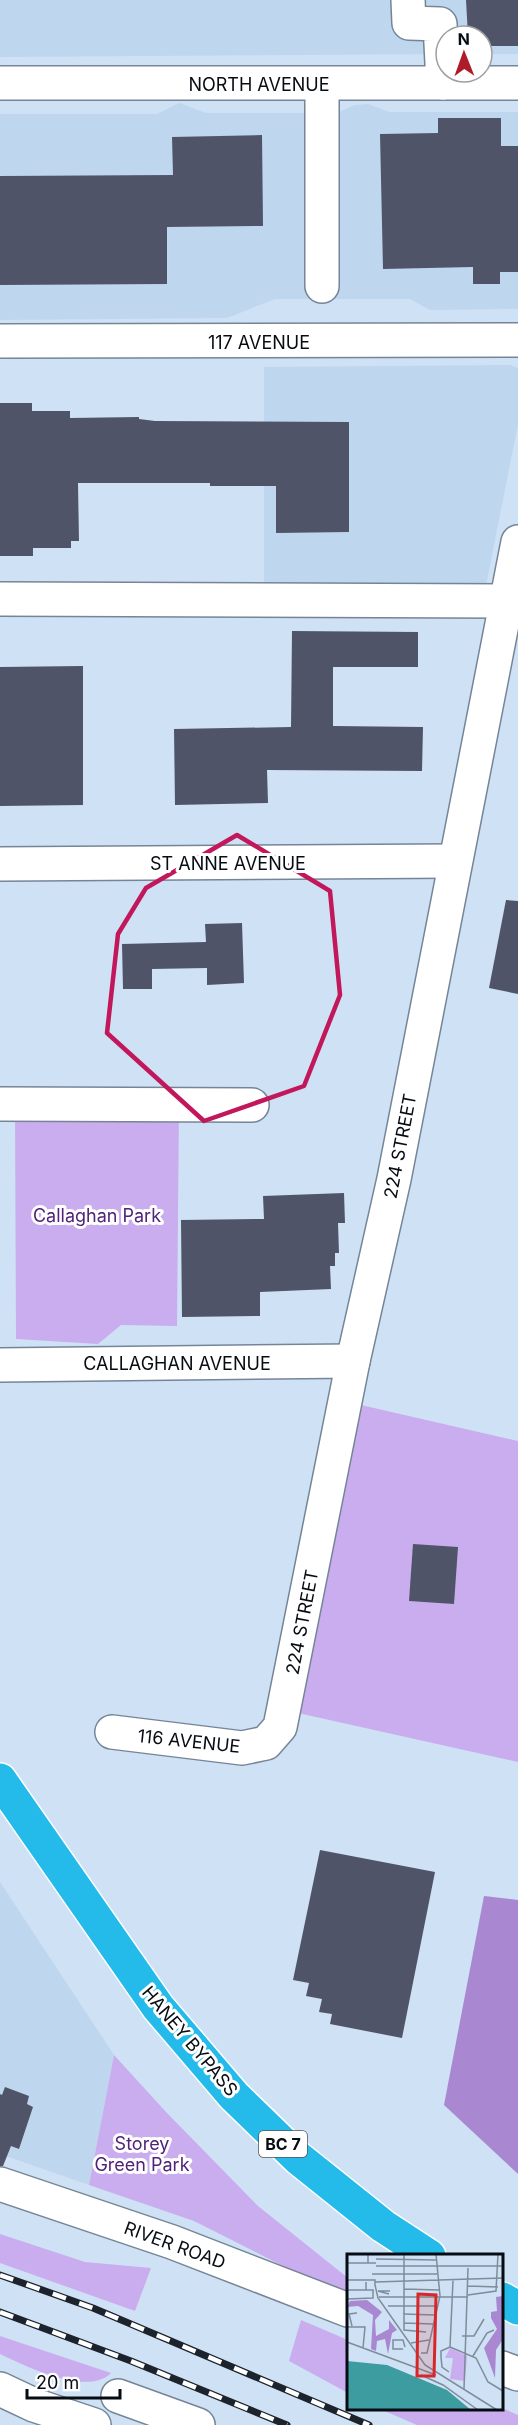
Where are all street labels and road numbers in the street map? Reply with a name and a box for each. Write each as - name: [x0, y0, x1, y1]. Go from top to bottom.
- street label: NORTH AVENUE: [188, 74, 330, 95]
- street label: 117 AVENUE: [208, 332, 310, 353]
- street label: ST ANNE AVENUE: [150, 853, 306, 874]
- street label: 224 STREET: [380, 1092, 420, 1200]
- street label: CALLAGHAN AVENUE: [83, 1353, 271, 1374]
- street label: 224 STREET: [282, 1568, 322, 1676]
- street label: 116 AVENUE: [137, 1725, 241, 1757]
- street label: HANEY BYPASS: [138, 1982, 242, 2100]
- road number: BC 7: [259, 2131, 307, 2157]
- street label: RIVER ROAD: [121, 2217, 229, 2273]

